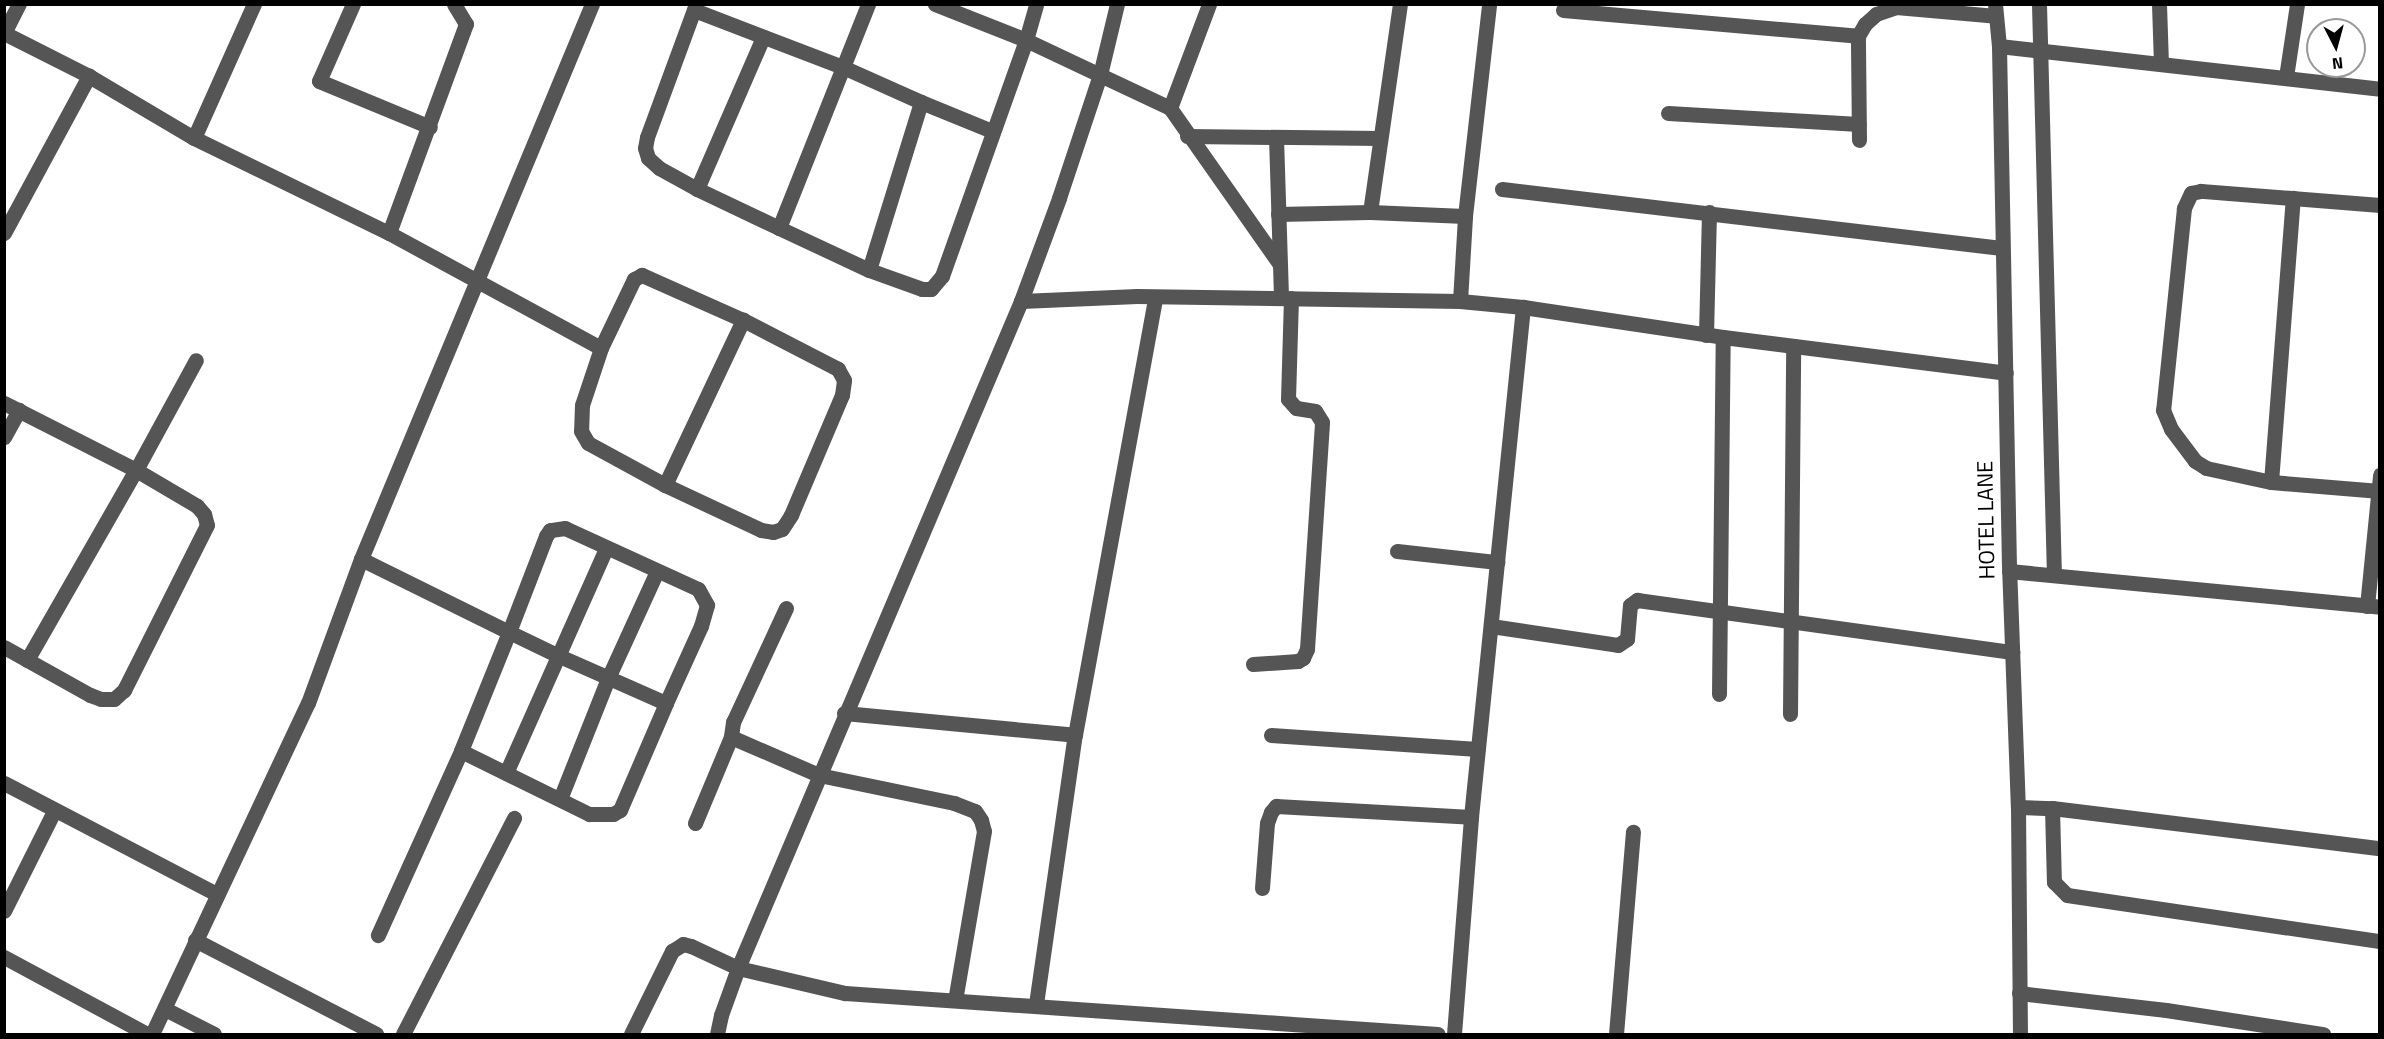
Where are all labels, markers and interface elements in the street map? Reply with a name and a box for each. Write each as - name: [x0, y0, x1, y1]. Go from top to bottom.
- north arrow: [2306, 18, 2366, 78]
- text: N: [2331, 51, 2344, 76]
- street label: HOTEL LANE: [1972, 460, 2000, 580]

